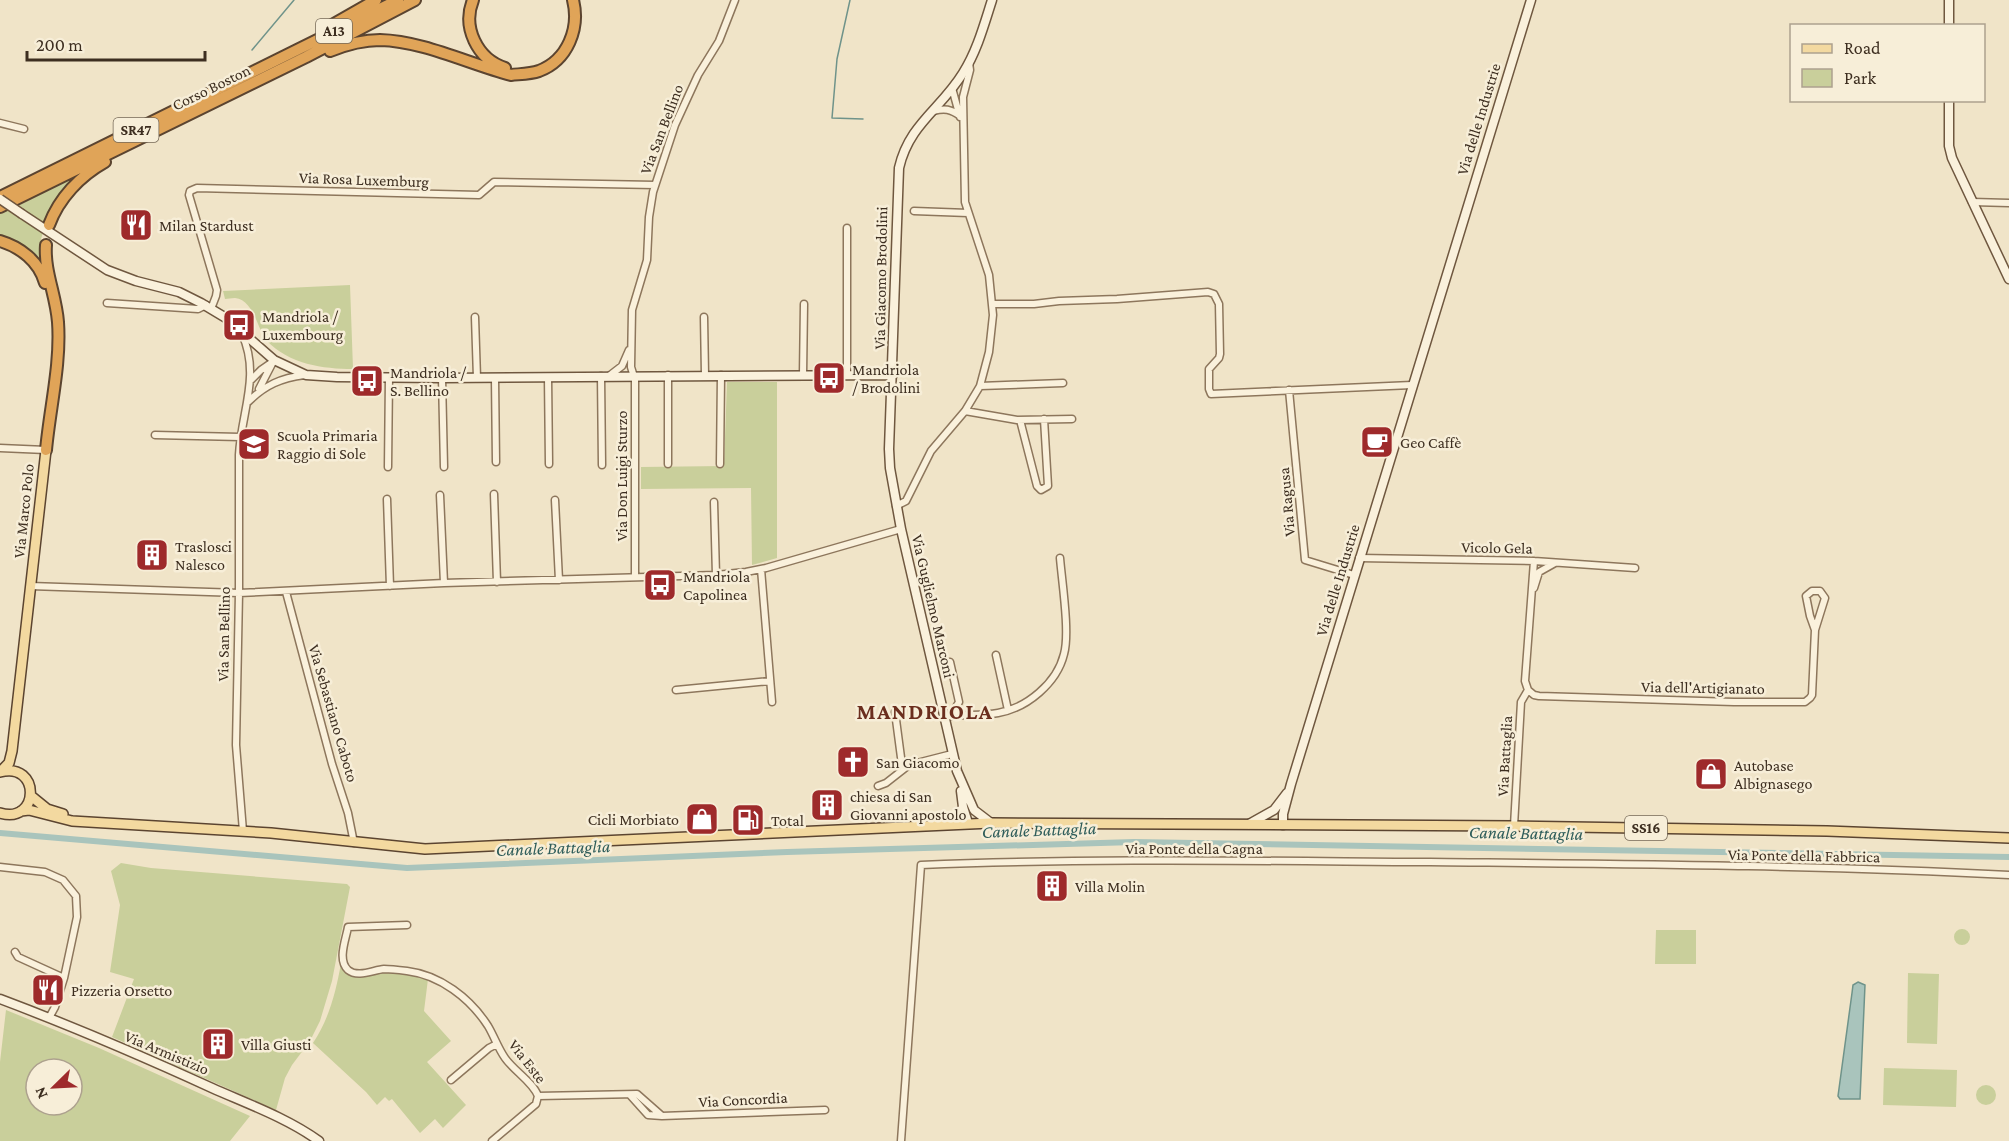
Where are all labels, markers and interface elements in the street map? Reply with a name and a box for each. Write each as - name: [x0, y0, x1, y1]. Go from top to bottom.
- road number: A13: [316, 19, 352, 43]
- scale bar: [27, 24, 206, 62]
- legend: [1790, 24, 1985, 102]
- text: 200 m: [36, 35, 83, 55]
- text: Road: [1844, 38, 1881, 58]
- street label: Corso Boston: [169, 61, 253, 114]
- street label: Via delle Industrie: [1453, 61, 1504, 177]
- text: Park: [1844, 68, 1876, 88]
- street label: Via San Bellino: [637, 82, 686, 177]
- road number: SR47: [114, 118, 158, 142]
- street label: Via Rosa Luxemburg: [299, 169, 430, 191]
- street label: Via Giacomo Brodolini: [871, 206, 890, 350]
- restaurant icon: Milan Stardust: [118, 207, 154, 243]
- place label: Milan Stardust: [159, 217, 254, 234]
- bus stop icon: Mandriola / Luxembourg: [221, 307, 257, 343]
- place label: Mandriola / Luxembourg: [262, 308, 344, 344]
- bus stop icon: Mandriola / Brodolini: [811, 360, 847, 396]
- place label: Mandriola / Brodolini: [852, 361, 920, 396]
- bus stop icon: Mandriola / S. Bellino: [349, 363, 385, 399]
- place label: Mandriola / S. Bellino: [390, 364, 467, 399]
- street label: Via Don Luigi Sturzo: [613, 411, 631, 541]
- cafe icon: Geo Caffè: [1359, 424, 1395, 460]
- school or university icon: Scuola Primaria Raggio di Sole: [236, 426, 272, 462]
- place label: Scuola Primaria Raggio di Sole: [277, 427, 378, 463]
- place label: Geo Caffè: [1400, 434, 1461, 451]
- street label: Via Marco Polo: [10, 463, 37, 559]
- street label: Via Ragusa: [1275, 466, 1299, 537]
- street label: Via delle Industrie: [1312, 522, 1363, 638]
- street label: Via Guglielmo Marconi: [908, 533, 958, 680]
- building icon: Traslosci Nalesco: [134, 537, 170, 573]
- place label: Traslosci Nalesco: [175, 538, 232, 573]
- street label: Vicolo Gela: [1461, 538, 1533, 557]
- bus stop icon: Mandriola Capolinea: [642, 567, 678, 603]
- place label: Mandriola Capolinea: [683, 568, 751, 604]
- street label: Via San Bellino: [214, 586, 233, 682]
- street label: Via Sebastiano Caboto: [306, 642, 361, 784]
- street label: Via dell'Artigianato: [1641, 678, 1765, 698]
- district label: MANDRIOLA: [857, 699, 993, 724]
- street label: Via Battaglia: [1494, 715, 1516, 797]
- church icon: San Giacomo: [835, 744, 871, 780]
- place label: San Giacomo: [876, 754, 960, 771]
- shop icon: Autobase Albignasego: [1693, 756, 1729, 792]
- place label: Autobase Albignasego: [1734, 757, 1812, 793]
- building icon: chiesa di San Giovanni apostolo: [809, 787, 845, 823]
- place label: chiesa di San Giovanni apostolo: [850, 788, 967, 824]
- shop icon: Cicli Morbiato: [684, 801, 720, 837]
- fuel station icon: Total: [730, 802, 766, 838]
- place label: Cicli Morbiato: [588, 811, 679, 828]
- place label: Total: [771, 812, 804, 829]
- road number: SS16: [1625, 816, 1667, 840]
- water label: Canale Battaglia: [982, 818, 1097, 842]
- water label: Canale Battaglia: [1469, 822, 1584, 844]
- water label: Canale Battaglia: [496, 836, 611, 860]
- street label: Via Ponte della Cagna: [1125, 840, 1263, 858]
- street label: Via Ponte della Fabbrica: [1728, 846, 1881, 865]
- building icon: Villa Molin: [1034, 868, 1070, 904]
- place label: Villa Molin: [1075, 878, 1145, 895]
- restaurant icon: Pizzeria Orsetto: [30, 972, 66, 1008]
- place label: Pizzeria Orsetto: [71, 982, 172, 999]
- building icon: Villa Giusti: [200, 1026, 236, 1062]
- street label: Via Armistizio: [122, 1027, 212, 1078]
- place label: Villa Giusti: [241, 1036, 311, 1053]
- street label: Via Este: [505, 1036, 550, 1086]
- north arrow: [24, 1057, 84, 1117]
- text: N: [31, 1084, 51, 1101]
- street label: Via Concordia: [698, 1089, 789, 1110]

